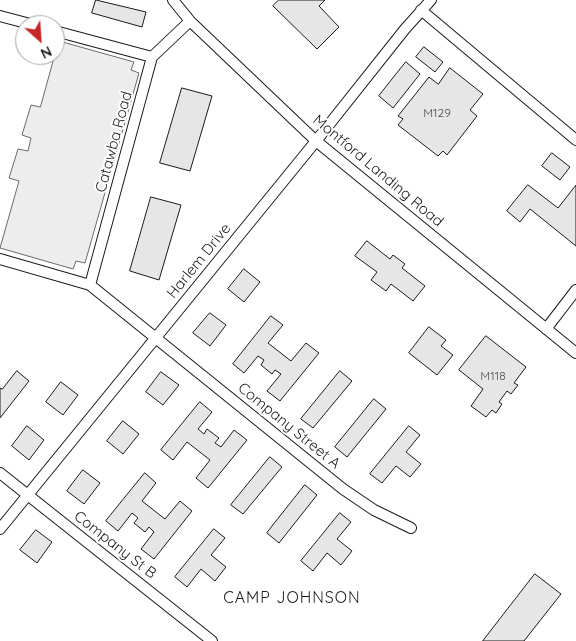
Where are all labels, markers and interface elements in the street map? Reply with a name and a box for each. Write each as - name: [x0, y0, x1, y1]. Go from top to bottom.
- north arrow: [15, 15, 65, 65]
- text: N: [38, 42, 55, 63]
- street label: Catawba Road: [92, 90, 136, 194]
- house number: M129: [423, 106, 451, 120]
- street label: Montford Landing Road: [309, 111, 447, 231]
- street label: Harlem Drive: [163, 220, 235, 302]
- house number: M118: [480, 369, 506, 383]
- street label: Company Street A: [234, 379, 344, 473]
- street label: Company St B: [70, 507, 160, 583]
- district label: CAMP JOHNSON: [222, 588, 362, 608]

